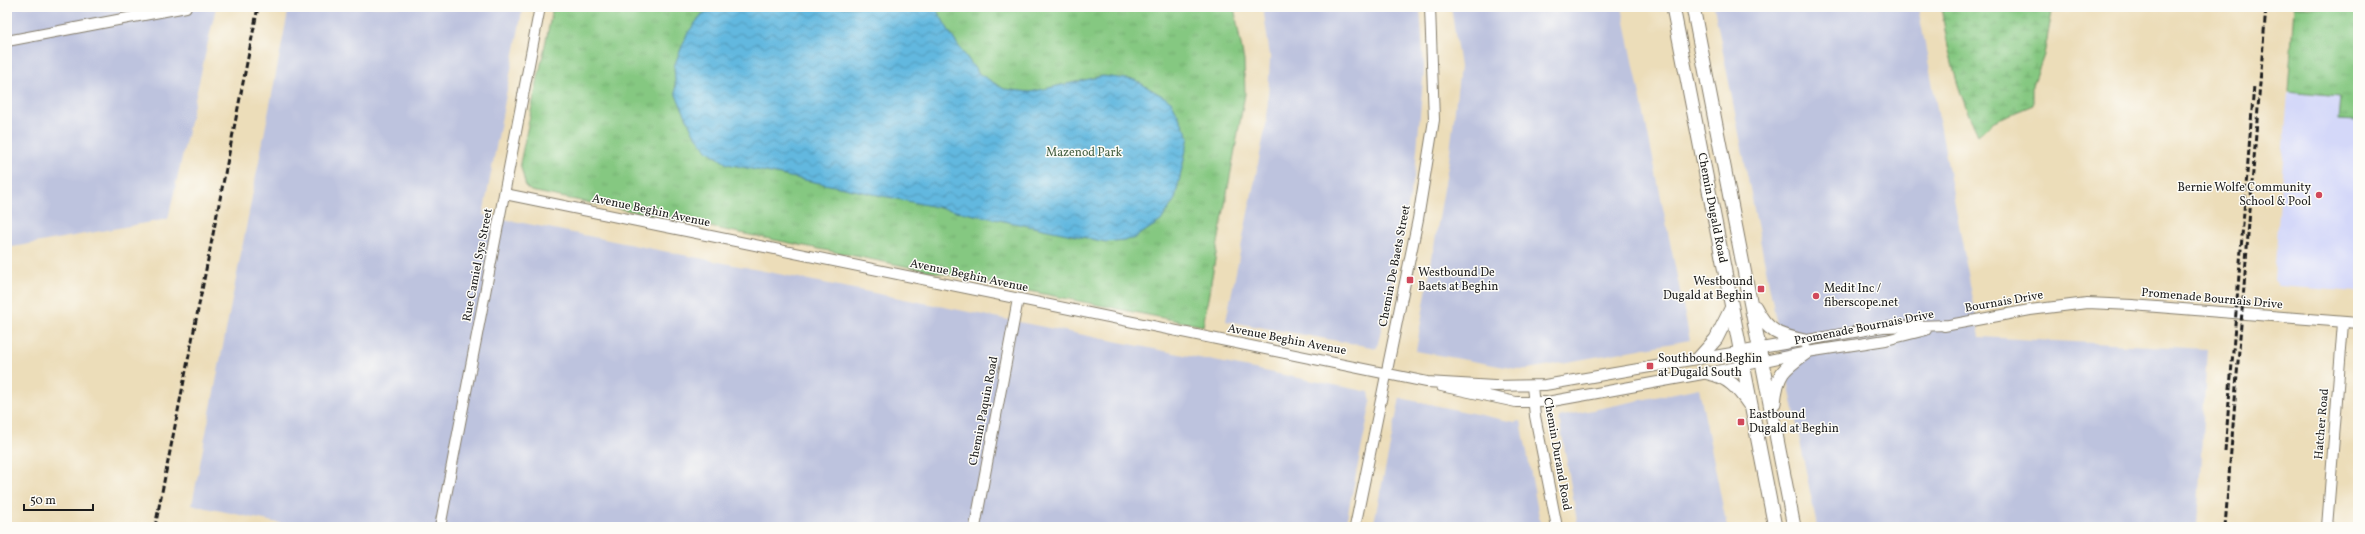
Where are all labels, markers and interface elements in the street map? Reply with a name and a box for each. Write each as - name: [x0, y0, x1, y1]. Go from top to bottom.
- park label: Mazenod Park: [1046, 145, 1122, 161]
- street label: Chemin Dugald Road: [1693, 152, 1731, 265]
- place label: Bernie Wolfe Community School & Pool: [2177, 180, 2312, 210]
- marker: Bernie Wolfe Community School & Pool: [2314, 190, 2324, 200]
- street label: Avenue Beghin Avenue: [590, 191, 712, 231]
- street label: Chemin De Baets Street: [1375, 204, 1415, 328]
- street label: Rue Camiel Sys Street: [459, 207, 497, 323]
- street label: Avenue Beghin Avenue: [908, 256, 1030, 296]
- place label: Westbound De Baets at Beghin: [1418, 265, 1499, 295]
- place label: Westbound Dugald at Beghin: [1663, 274, 1753, 304]
- marker: Westbound De Baets at Beghin: [1405, 275, 1415, 285]
- place label: Medit Inc / fiberscope.net: [1824, 281, 1898, 311]
- marker: Westbound Dugald at Beghin: [1756, 284, 1766, 294]
- street label: Promenade Bournais Drive: [2141, 285, 2284, 313]
- street label: Bournais Drive: [1964, 287, 2045, 317]
- marker: Medit Inc / fiberscope.net: [1811, 291, 1821, 301]
- street label: Promenade Bournais Drive: [1793, 307, 1935, 349]
- street label: Avenue Beghin Avenue: [1226, 321, 1348, 359]
- place label: Southbound Beghin at Dugald South: [1658, 351, 1762, 381]
- street label: Chemin Paquin Road: [966, 355, 1002, 467]
- marker: Southbound Beghin at Dugald South: [1645, 361, 1655, 371]
- street label: Hatcher Road: [2311, 388, 2333, 460]
- street label: Chemin Durand Road: [1539, 396, 1575, 512]
- place label: Eastbound Dugald at Beghin: [1749, 407, 1839, 437]
- marker: Eastbound Dugald at Beghin: [1736, 417, 1746, 427]
- scale bar: [24, 486, 93, 512]
- text: 50 m: [30, 493, 56, 509]

